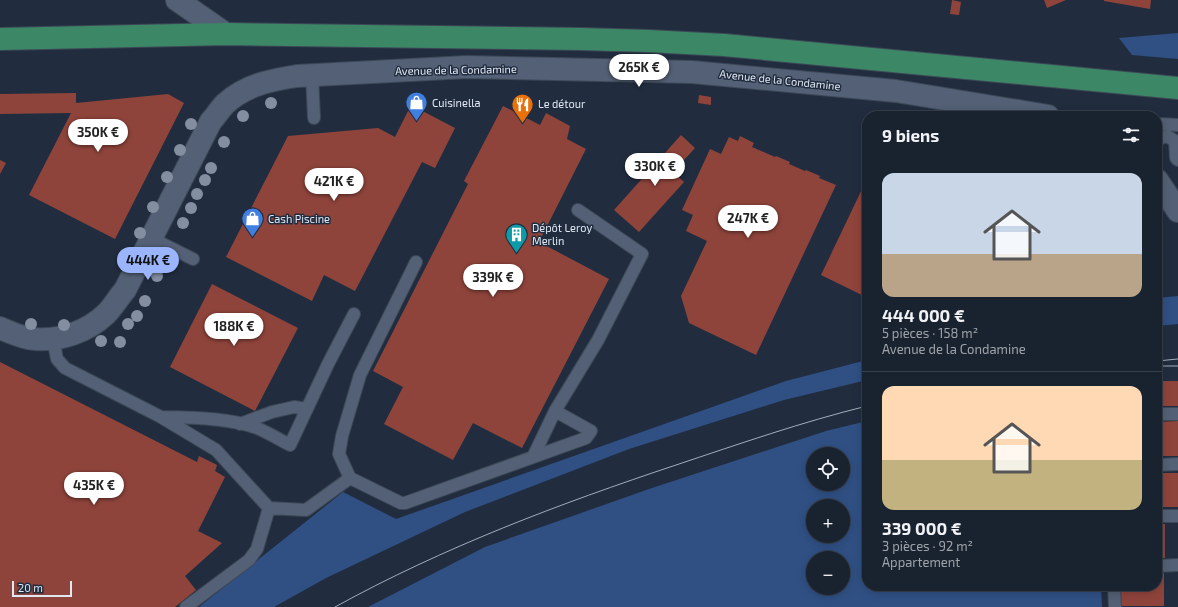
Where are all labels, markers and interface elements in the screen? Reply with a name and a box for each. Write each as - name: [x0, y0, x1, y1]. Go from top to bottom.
- pin: 265K €: [606, 54, 672, 88]
- text: 265K €: [618, 59, 660, 75]
- street label: Avenue de la Condamine: [395, 62, 517, 77]
- street label: Avenue de la Condamine: [719, 67, 841, 92]
- shop icon: Cuisinella: [403, 90, 429, 123]
- restaurant icon: Le détour: [510, 91, 536, 124]
- place label: Cuisinella: [432, 96, 480, 109]
- place label: Le détour: [538, 97, 586, 110]
- pin: 350K €: [65, 119, 131, 153]
- text: 350K €: [77, 124, 119, 140]
- icon: filters: [1120, 124, 1142, 146]
- text: 9 biens: [882, 125, 939, 145]
- pin: 330K €: [622, 153, 688, 187]
- text: 330K €: [634, 158, 676, 174]
- pin: 421K €: [301, 168, 367, 202]
- text: 421K €: [314, 173, 354, 189]
- icon: home: [976, 199, 1048, 271]
- pin: 247K €: [715, 205, 781, 239]
- shop icon: Cash Piscine: [239, 206, 265, 239]
- text: 247K €: [727, 210, 769, 226]
- place label: Cash Piscine: [268, 212, 330, 225]
- building icon: Dépôt Leroy Merlin: [503, 221, 529, 254]
- place label: Dépôt Leroy Merlin: [532, 221, 592, 247]
- pin: 444K €: [115, 247, 181, 281]
- text: 444K €: [126, 252, 170, 268]
- pin: 339K €: [460, 264, 526, 298]
- text: 339K €: [472, 269, 514, 285]
- text: 444 000 €: [882, 305, 965, 325]
- pin: 188K €: [201, 313, 267, 347]
- text: 188K €: [213, 318, 255, 334]
- text: 5 pièces · 158 m²: [882, 325, 978, 341]
- text: Avenue de la Condamine: [882, 341, 1026, 357]
- icon: home: [976, 412, 1048, 484]
- map controls: [806, 447, 850, 595]
- button: locate: [806, 447, 850, 491]
- pin: 435K €: [61, 472, 127, 506]
- text: 435K €: [73, 477, 115, 493]
- button: +: [806, 499, 850, 543]
- text: 339 000 €: [882, 518, 962, 538]
- text: 3 pièces · 92 m²: [882, 538, 973, 554]
- button: −: [806, 551, 850, 595]
- text: Appartement: [882, 554, 960, 570]
- scale bar: [12, 579, 72, 598]
- text: 20 m: [18, 581, 43, 594]

